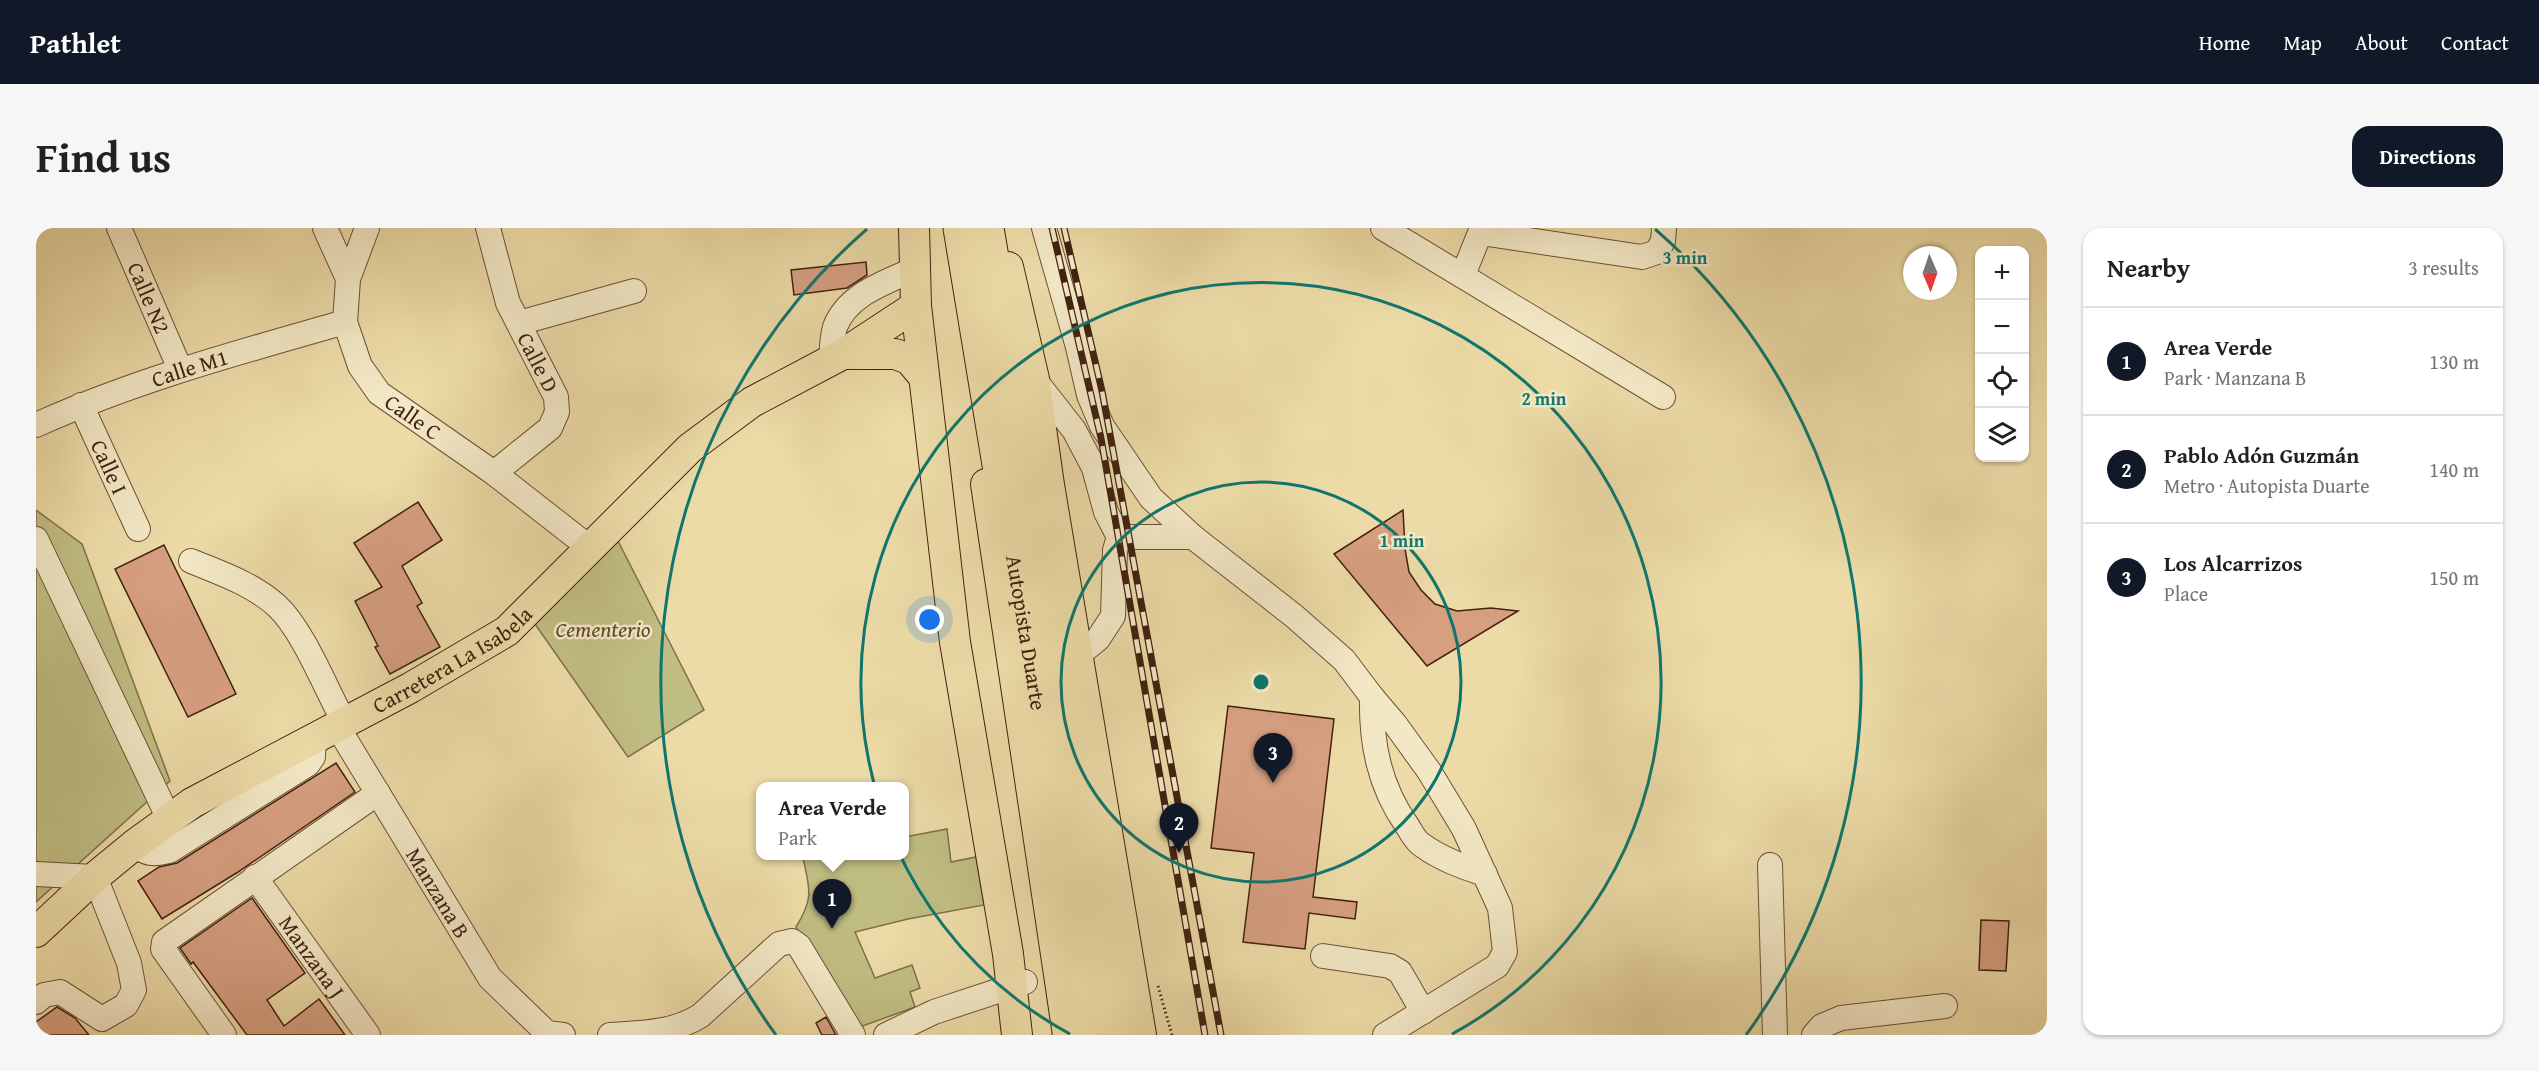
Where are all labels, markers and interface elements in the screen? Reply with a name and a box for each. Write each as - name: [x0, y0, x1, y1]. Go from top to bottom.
- text: Pathlet: [30, 22, 121, 63]
- text: Home: [2199, 27, 2250, 58]
- text: Map: [2283, 27, 2322, 58]
- text: About: [2355, 27, 2408, 58]
- text: Contact: [2441, 27, 2509, 58]
- text: Find us: [36, 126, 171, 187]
- button: Directions: [2352, 126, 2503, 187]
- text: 3 min: [1663, 244, 1708, 271]
- north arrow: [1903, 246, 1957, 300]
- map controls: [1975, 246, 2029, 462]
- button: +: [1975, 246, 2029, 300]
- text: Nearby: [2107, 248, 2190, 287]
- text: 3 results: [2408, 253, 2479, 282]
- street label: Calle N2: [120, 257, 179, 338]
- button: −: [1975, 300, 2029, 354]
- street label: Calle D: [510, 327, 567, 398]
- text: Area Verde: [2164, 331, 2272, 363]
- street label: Calle M1: [147, 341, 232, 395]
- text: 1: [2121, 347, 2132, 376]
- text: 130 m: [2429, 347, 2479, 376]
- button: locate: [1975, 354, 2029, 408]
- text: Park · Manzana B: [2164, 363, 2306, 392]
- text: 2 min: [1522, 385, 1567, 412]
- street label: Calle C: [378, 386, 448, 447]
- button: layers: [1975, 408, 2029, 462]
- street label: Calle I: [83, 434, 136, 499]
- text: Pablo Adón Guzmán: [2164, 439, 2359, 471]
- text: 2: [2121, 455, 2132, 484]
- text: 140 m: [2429, 455, 2479, 484]
- text: Metro · Autopista Duarte: [2164, 471, 2370, 500]
- text: 1 min: [1380, 527, 1425, 554]
- text: Los Alcarrizos: [2164, 547, 2302, 579]
- street label: Autopista Duarte: [998, 552, 1055, 713]
- text: 3: [2121, 563, 2132, 592]
- text: 150 m: [2429, 563, 2479, 592]
- text: Place: [2164, 579, 2208, 608]
- street label: Carretera La Isabela: [367, 598, 540, 721]
- your location: [915, 605, 944, 634]
- park label: Cementerio: [556, 613, 651, 645]
- centre of rings: [1251, 672, 1271, 692]
- pin: 3: [1254, 734, 1292, 783]
- popup: [756, 782, 909, 860]
- text: Area Verde: [778, 791, 887, 823]
- pin: 2: [1160, 804, 1198, 853]
- text: Park: [778, 823, 817, 852]
- street label: Manzana B: [398, 841, 478, 944]
- pin: 1: [812, 880, 852, 929]
- street label: Manzana J: [271, 909, 353, 1005]

